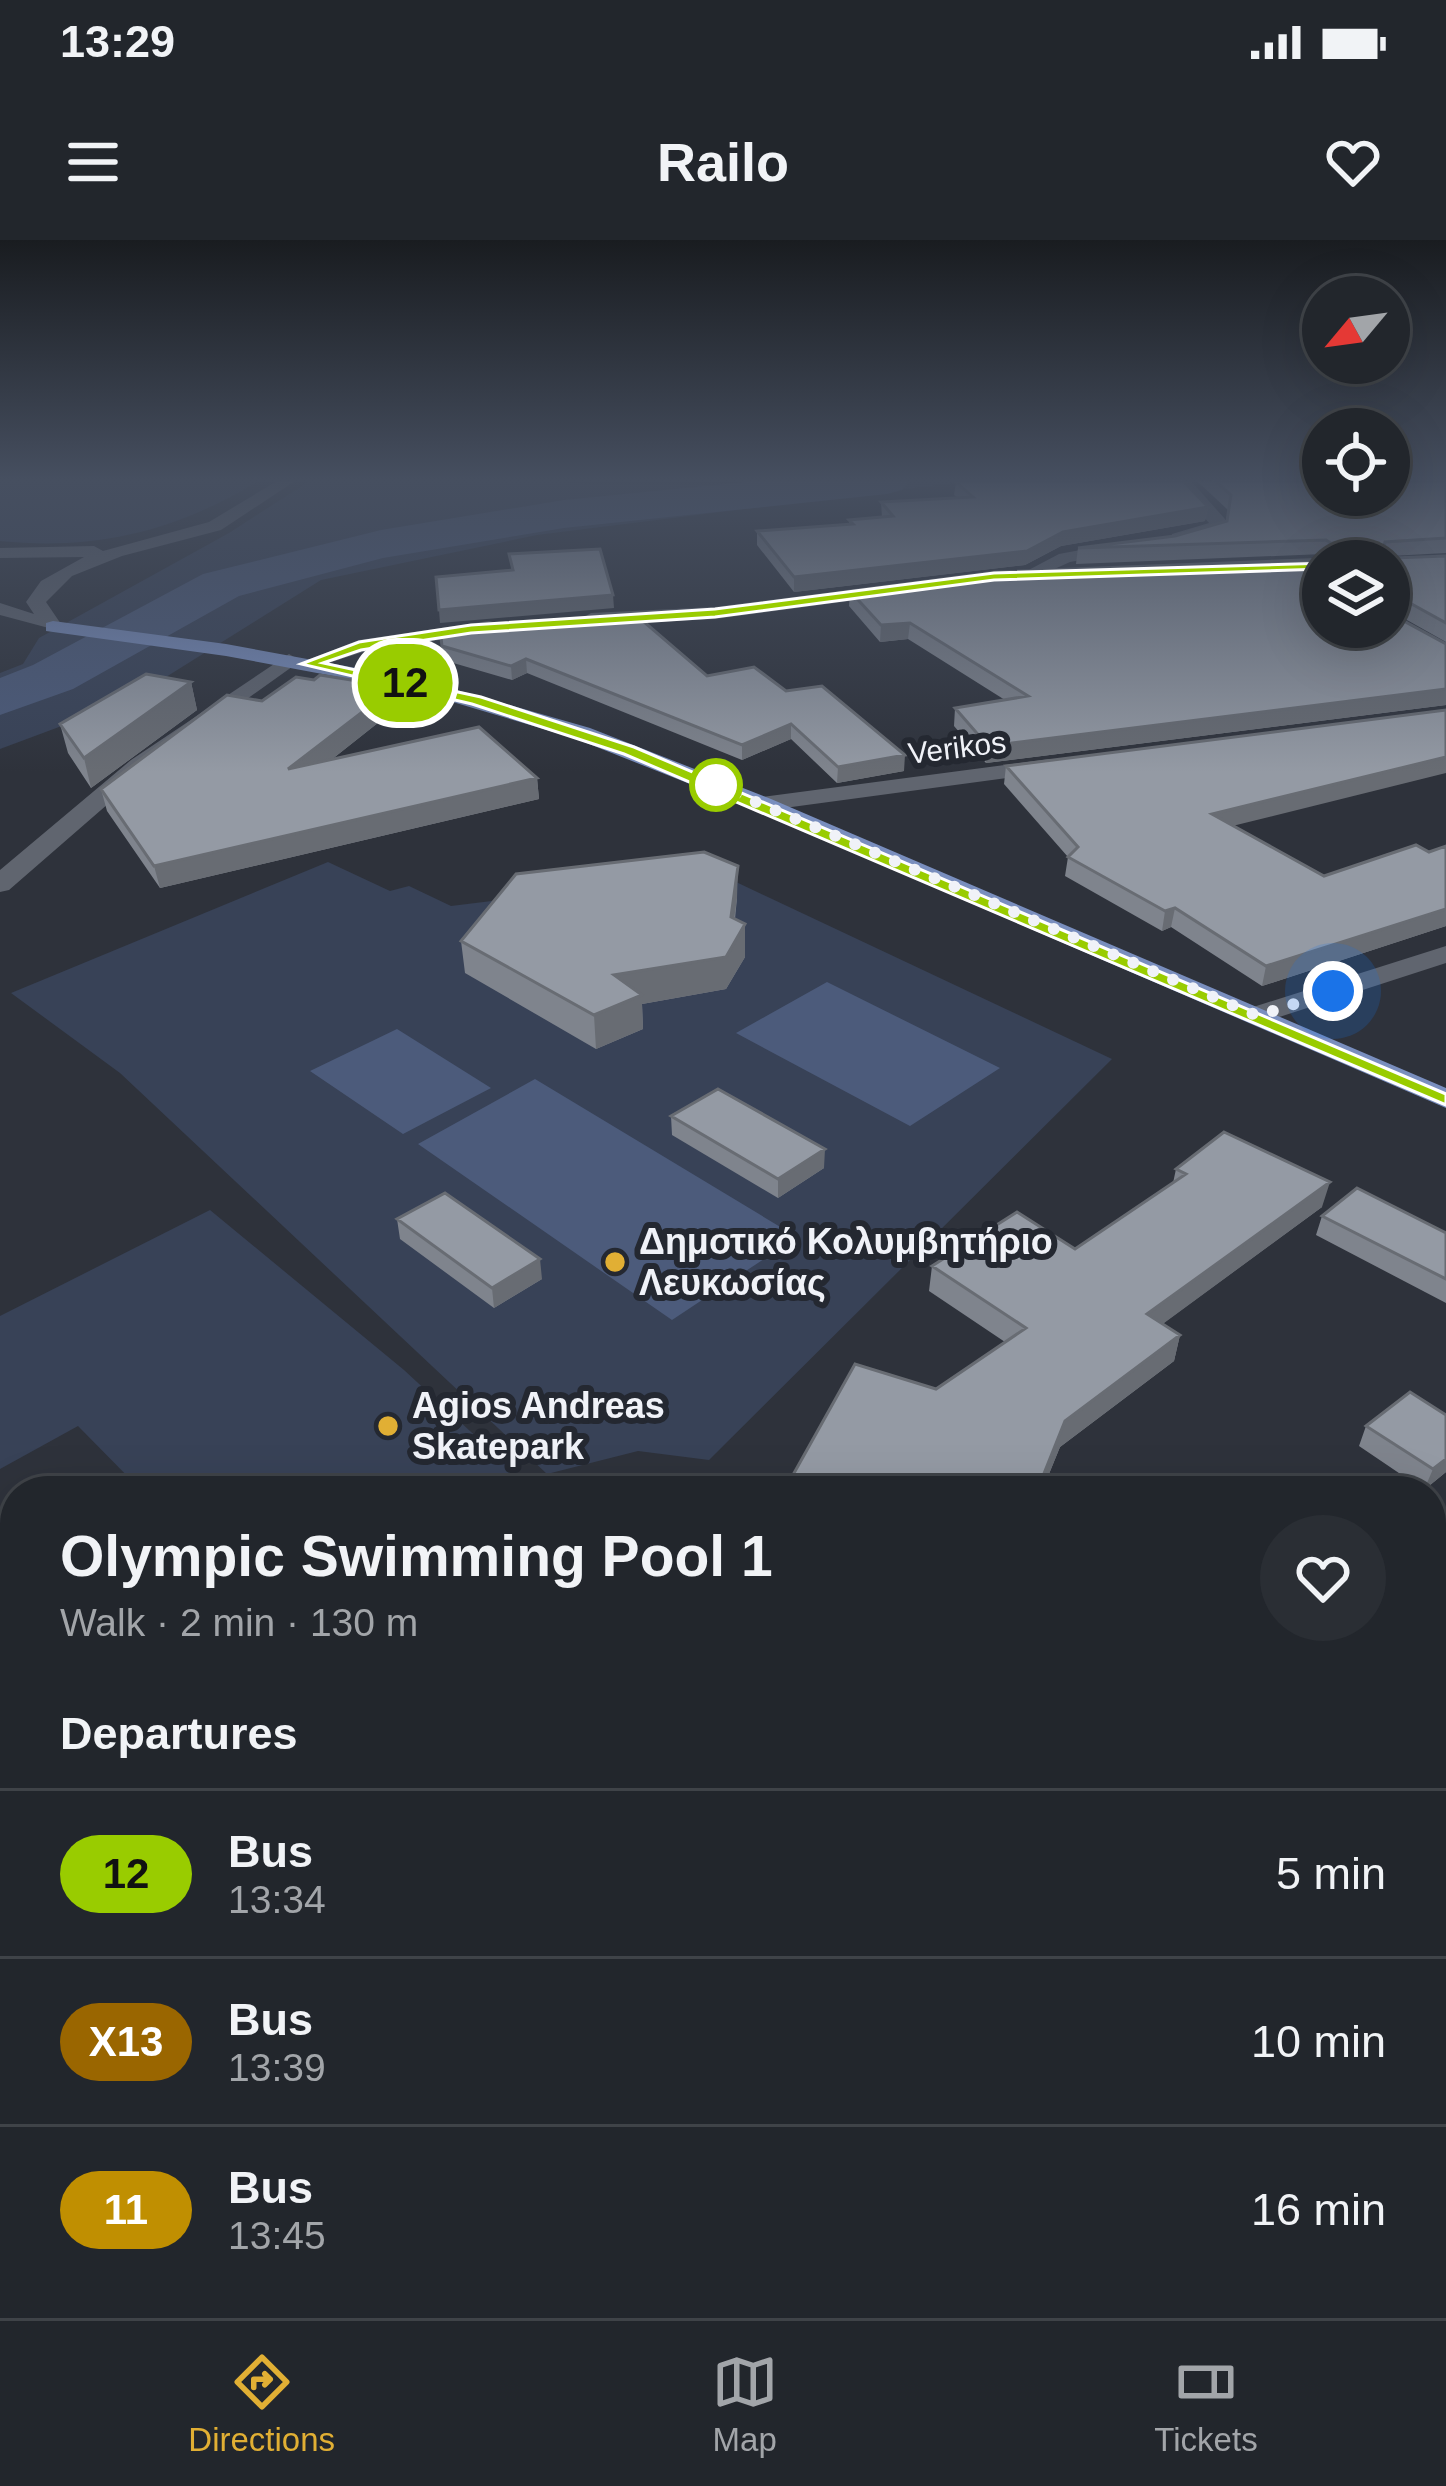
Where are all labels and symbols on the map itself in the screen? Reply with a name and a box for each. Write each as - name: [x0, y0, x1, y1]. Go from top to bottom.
- north arrow: [1302, 276, 1410, 384]
- line badge: 12: [351, 644, 459, 722]
- street label: Verikos: [906, 725, 1008, 770]
- unlabelled marker: [691, 760, 741, 810]
- your location: [1303, 961, 1363, 1021]
- place label: Δημοτικό Κολυμβητήριο Λευκωσίας: [639, 1221, 1053, 1303]
- marker: Δημοτικό Κολυμβητήριο Λευκωσίας: [602, 1249, 628, 1275]
- place label: Agios Andreas Skatepark: [412, 1385, 665, 1467]
- marker: Agios Andreas Skatepark: [375, 1413, 401, 1439]

